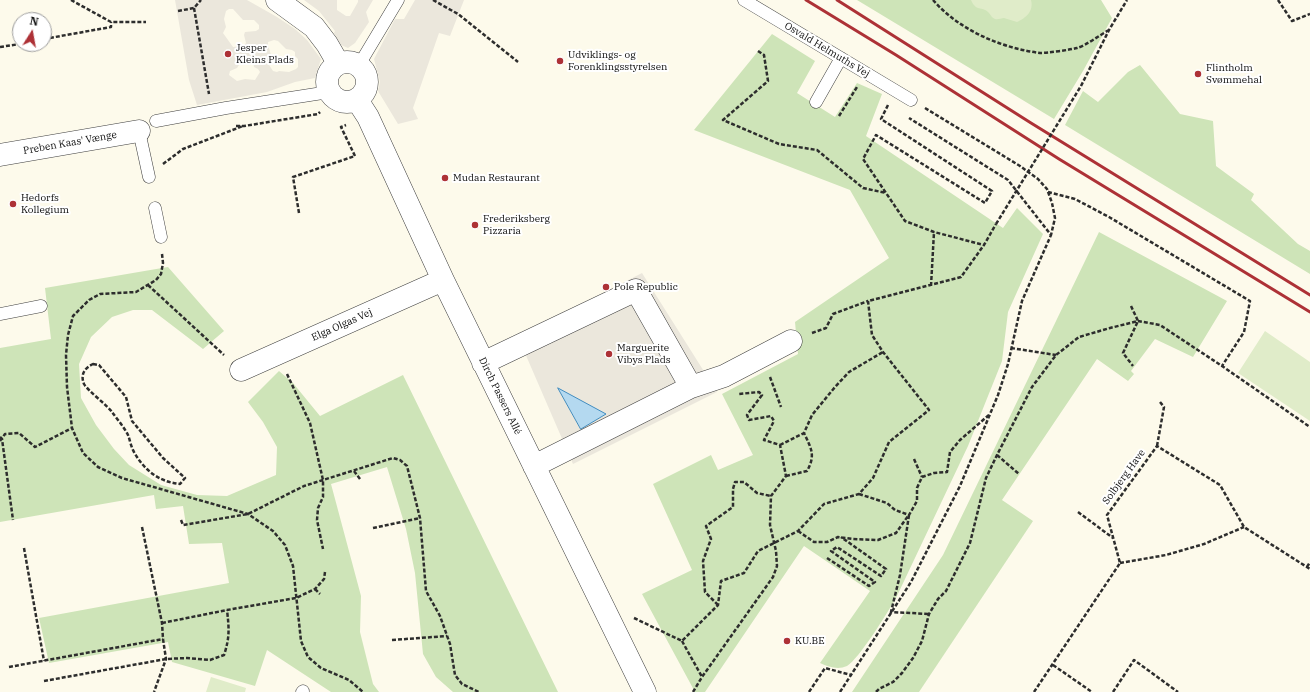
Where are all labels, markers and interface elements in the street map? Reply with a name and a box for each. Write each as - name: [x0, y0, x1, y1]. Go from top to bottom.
- north arrow: [12, 12, 52, 52]
- text: N: [28, 13, 40, 29]
- street label: Osvald Helmuths Vej: [782, 20, 872, 80]
- place label: Jesper Kleins Plads: [236, 42, 294, 66]
- marker: Jesper Kleins Plads: [223, 49, 233, 59]
- place label: Udviklings- og Forenklingsstyrelsen: [568, 49, 667, 72]
- marker: Udviklings- og Forenklingsstyrelsen: [555, 56, 565, 66]
- place label: Flintholm Svømmehal: [1206, 62, 1262, 86]
- marker: Flintholm Svømmehal: [1193, 69, 1203, 79]
- street label: Preben Kaas' Vænge: [22, 129, 118, 157]
- place label: Mudan Restaurant: [453, 172, 540, 184]
- marker: Mudan Restaurant: [440, 173, 450, 183]
- place label: Hedorfs Kollegium: [21, 192, 69, 216]
- marker: Hedorfs Kollegium: [8, 199, 18, 209]
- place label: Frederiksberg Pizzaria: [483, 213, 550, 236]
- marker: Frederiksberg Pizzaria: [470, 220, 480, 230]
- place label: Pole Republic: [614, 281, 678, 293]
- marker: Pole Republic: [601, 282, 611, 292]
- street label: Elga Olgas Vej: [310, 306, 374, 344]
- place label: Marguerite Vibys Plads: [617, 342, 671, 366]
- marker: Marguerite Vibys Plads: [604, 349, 614, 359]
- street label: Dirch Passers Allé: [476, 355, 524, 437]
- street label: Solbjerg Have: [1100, 447, 1148, 507]
- place label: KU.BE: [795, 635, 825, 647]
- marker: KU.BE: [782, 636, 792, 646]

